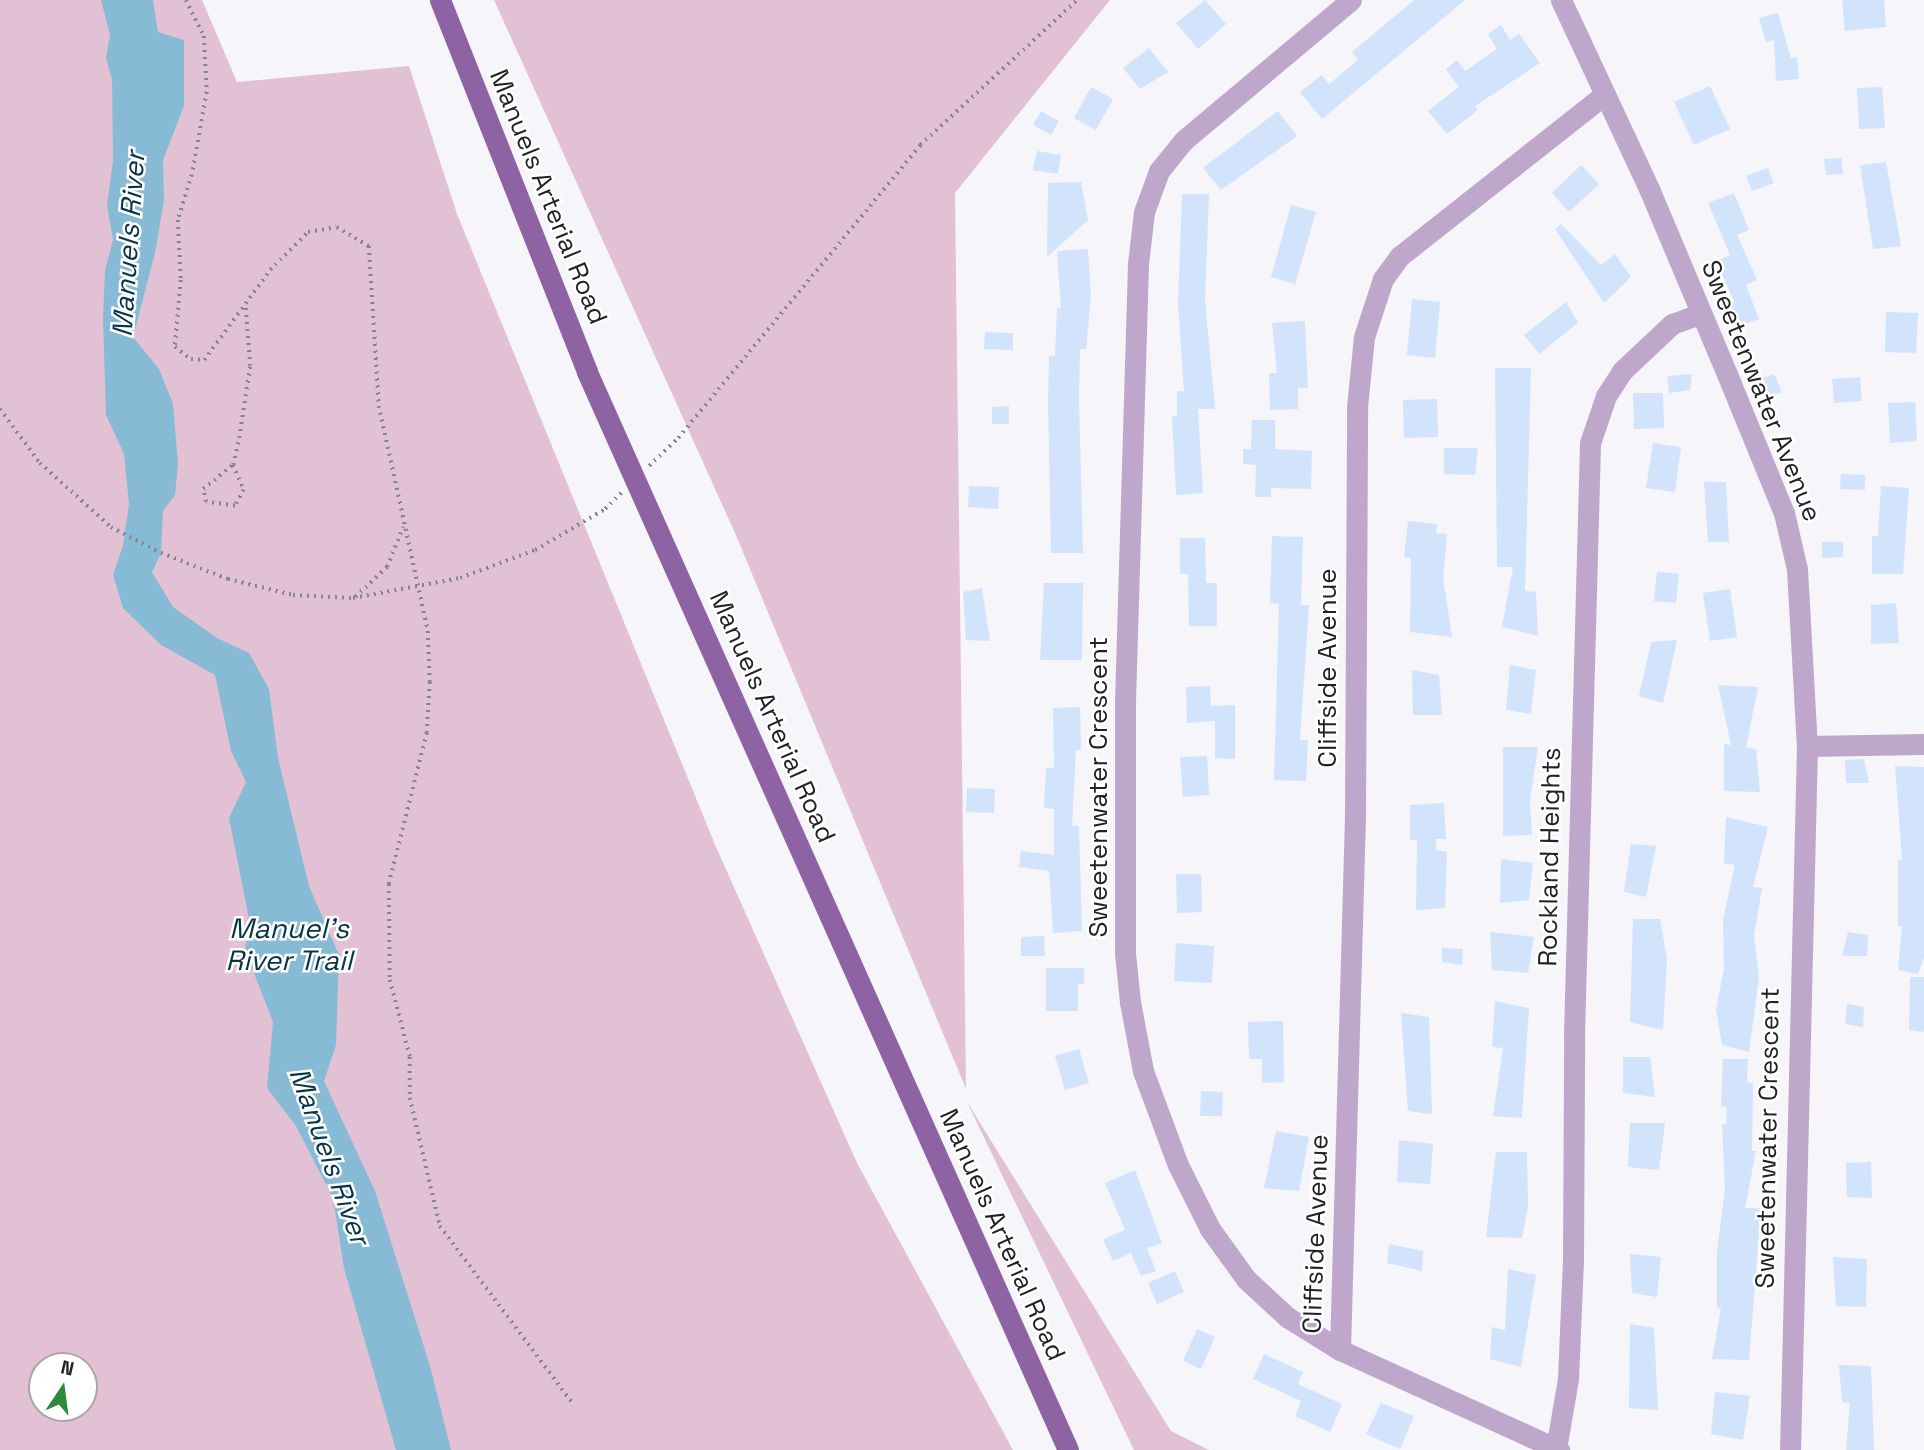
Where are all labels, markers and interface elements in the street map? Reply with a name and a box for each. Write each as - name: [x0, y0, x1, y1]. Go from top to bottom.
- street label: Manuels Arterial Road: [483, 65, 613, 329]
- water label: Manuels River: [105, 150, 151, 338]
- street label: Sweetenwater Avenue: [1694, 256, 1828, 526]
- street label: Cliffside Avenue: [1312, 568, 1344, 768]
- street label: Manuels Arterial Road: [702, 586, 842, 848]
- street label: Sweetenwater Crescent: [1083, 636, 1115, 938]
- street label: Rockland Heights: [1532, 747, 1568, 967]
- water label: Manuel's River Trail: [225, 911, 353, 977]
- street label: Sweetenwater Crescent: [1750, 987, 1786, 1289]
- water label: Manuels River: [282, 1063, 378, 1249]
- street label: Manuels Arterial Road: [932, 1104, 1072, 1366]
- street label: Cliffside Avenue: [1297, 1134, 1335, 1334]
- north arrow: [28, 1352, 98, 1422]
- text: N: [58, 1354, 76, 1382]

